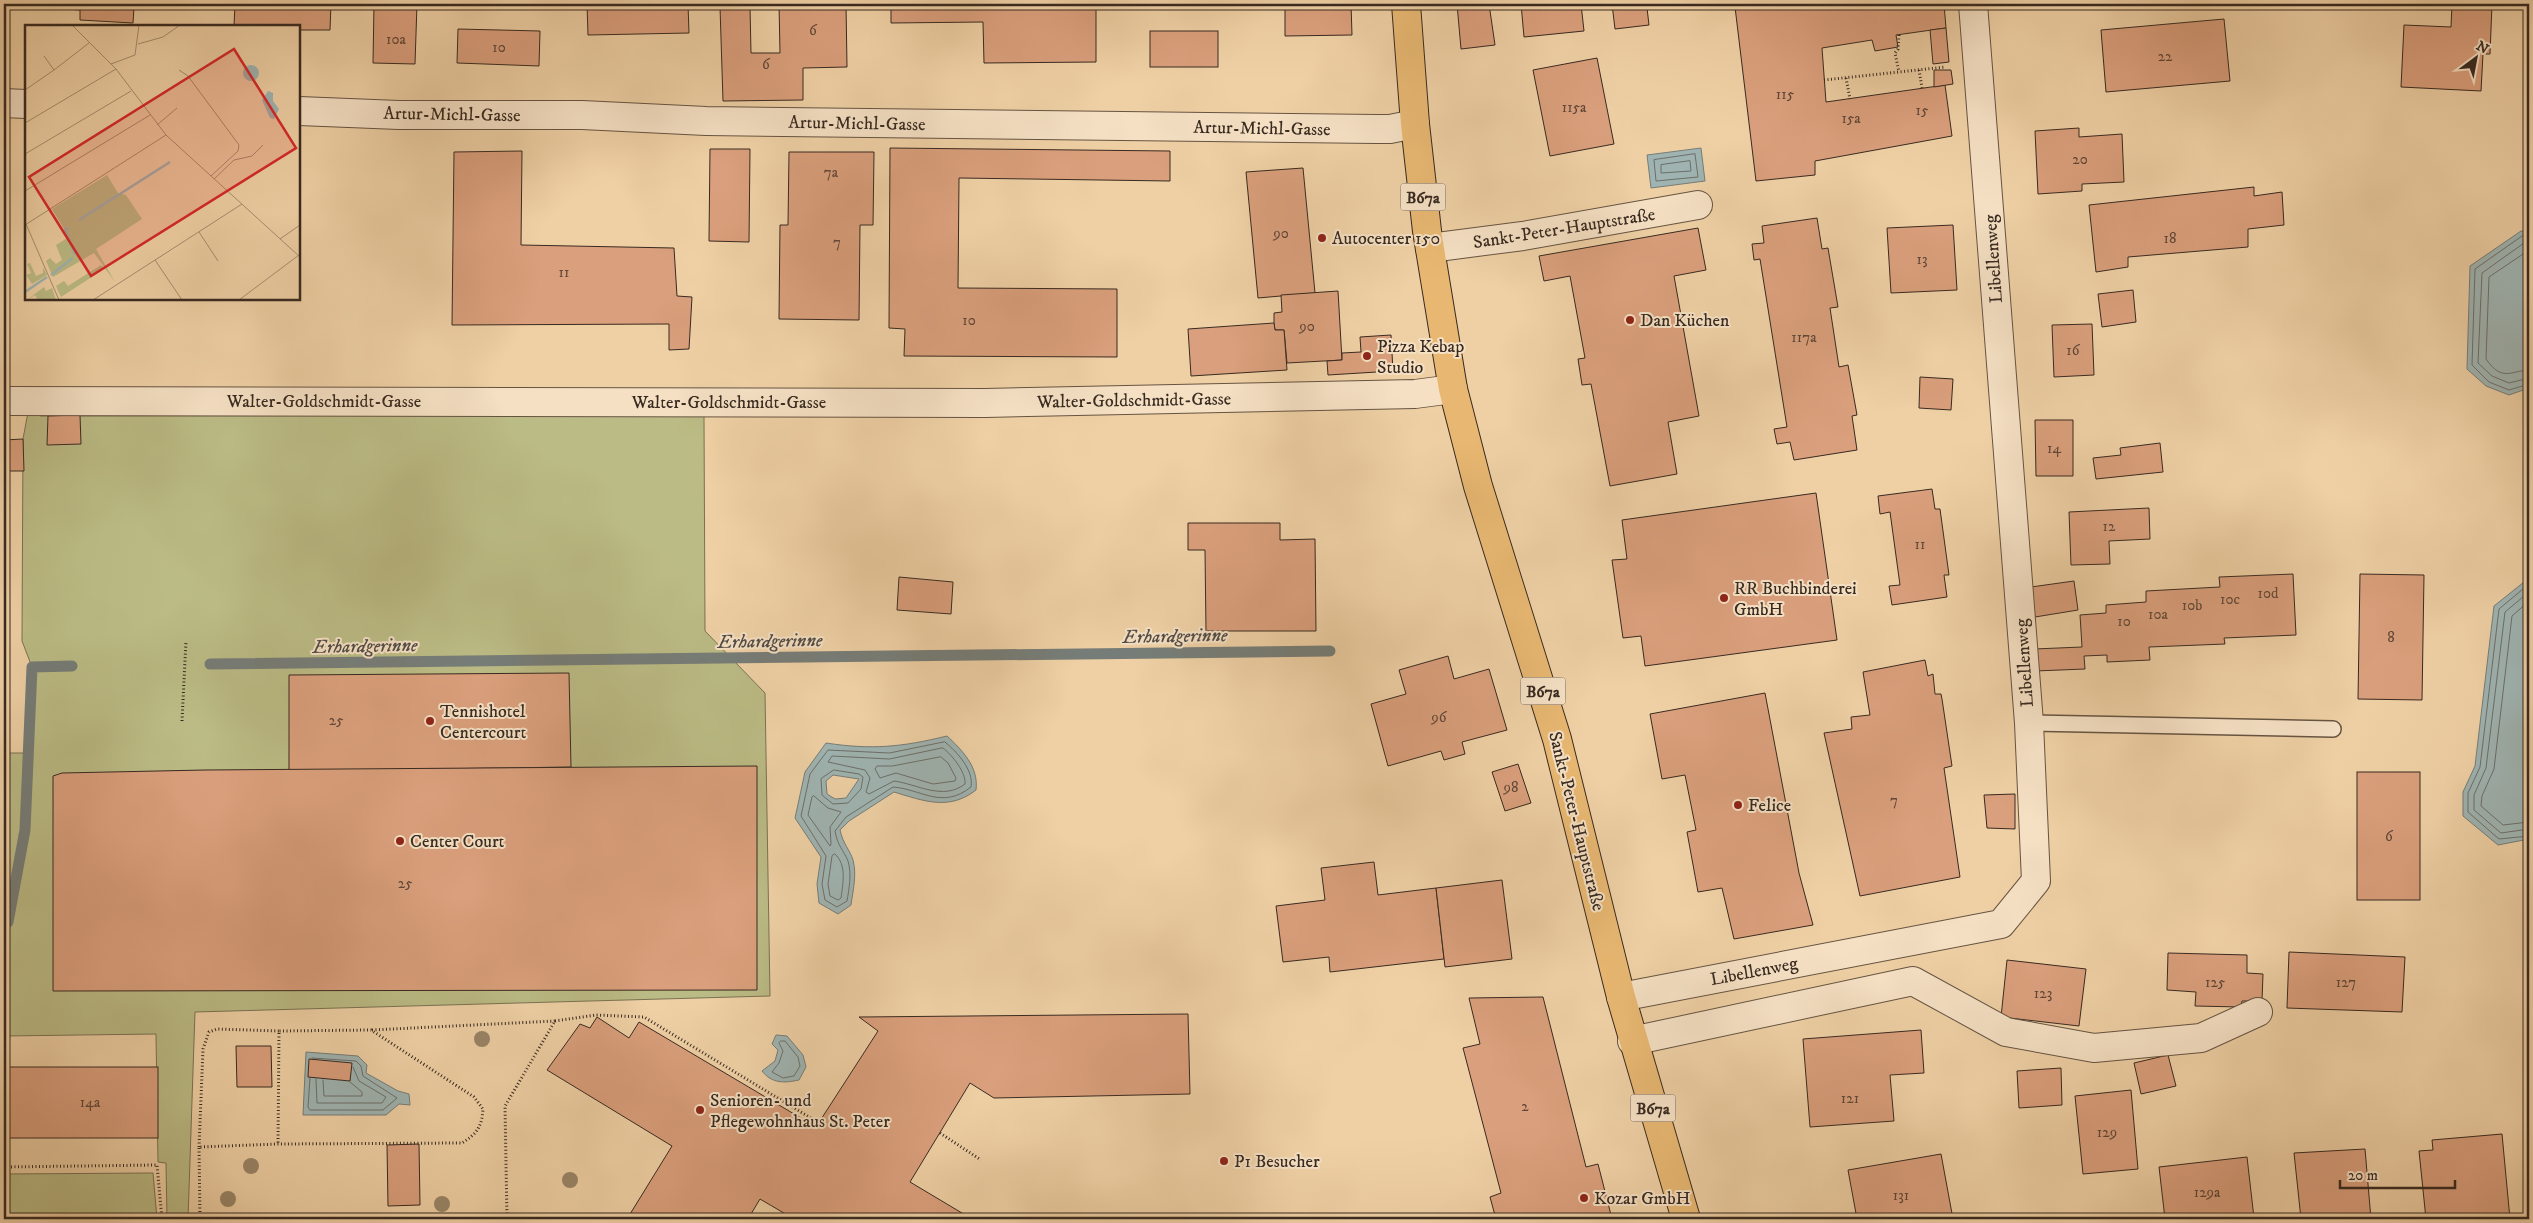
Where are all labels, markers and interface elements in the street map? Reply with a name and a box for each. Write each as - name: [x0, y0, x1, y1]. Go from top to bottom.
- house number: 6: [809, 21, 818, 40]
- inset map: [25, 25, 300, 300]
- house number: 10a: [386, 30, 407, 49]
- north arrow: [2450, 32, 2500, 82]
- text: N: [2473, 37, 2492, 59]
- house number: 10: [492, 38, 506, 57]
- house number: 22: [2158, 47, 2173, 66]
- house number: 6: [762, 55, 771, 74]
- house number: 115: [1776, 85, 1795, 104]
- house number: 115a: [1562, 98, 1587, 117]
- house number: 15: [1916, 101, 1929, 120]
- street label: Artur-Michl-Gasse: [383, 103, 521, 127]
- house number: 15a: [1841, 109, 1861, 128]
- street label: Artur-Michl-Gasse: [788, 112, 926, 136]
- street label: Artur-Michl-Gasse: [1193, 117, 1331, 141]
- house number: 20: [2072, 150, 2088, 169]
- house number: 7a: [824, 163, 839, 182]
- road number: B67a: [1400, 183, 1446, 210]
- street label: Sankt-Peter-Hauptstraße: [1472, 204, 1657, 254]
- street label: Libellenweg: [1980, 214, 2008, 304]
- house number: 90: [1272, 224, 1289, 243]
- place label: Autocenter 150: [1332, 228, 1440, 250]
- house number: 18: [2163, 229, 2177, 248]
- marker: Autocenter 150: [1316, 232, 1328, 244]
- house number: 7: [833, 233, 841, 252]
- house number: 13: [1916, 250, 1928, 269]
- house number: 11: [558, 263, 570, 282]
- place label: Dan Küchen: [1640, 310, 1730, 332]
- house number: 10: [962, 311, 976, 330]
- marker: Dan Küchen: [1624, 314, 1636, 326]
- house number: 90: [1298, 317, 1315, 336]
- house number: 117a: [1791, 328, 1817, 347]
- place label: Pizza Kebap Studio: [1377, 336, 1464, 379]
- house number: 16: [2066, 341, 2081, 360]
- marker: Pizza Kebap Studio: [1361, 350, 1373, 362]
- street label: Walter-Goldschmidt-Gasse: [1036, 388, 1231, 414]
- street label: Walter-Goldschmidt-Gasse: [226, 391, 421, 413]
- street label: Walter-Goldschmidt-Gasse: [631, 392, 826, 414]
- house number: 14: [2047, 439, 2061, 458]
- house number: 12: [2103, 517, 2116, 536]
- house number: 11: [1914, 535, 1926, 554]
- place label: RR Buchbinderei GmbH: [1734, 578, 1857, 621]
- house number: 10d: [2257, 584, 2279, 603]
- house number: 10c: [2220, 590, 2241, 609]
- marker: RR Buchbinderei GmbH: [1718, 592, 1730, 604]
- house number: 10b: [2182, 596, 2202, 615]
- house number: 10a: [2148, 605, 2169, 624]
- house number: 10: [2117, 612, 2131, 631]
- street label: Libellenweg: [2011, 618, 2039, 708]
- water label: Erhardgerinne: [1121, 624, 1228, 649]
- house number: 8: [2387, 628, 2395, 647]
- water label: Erhardgerinne: [716, 629, 823, 654]
- water label: Erhardgerinne: [311, 634, 418, 659]
- road number: B67a: [1520, 678, 1566, 704]
- place label: Tennishotel Centercourt: [440, 701, 526, 744]
- house number: 96: [1430, 708, 1448, 727]
- house number: 25: [329, 711, 344, 730]
- marker: Tennishotel Centercourt: [424, 715, 436, 727]
- street label: Sankt-Peter-Hauptstraße: [1543, 729, 1609, 913]
- house number: 98: [1503, 778, 1519, 797]
- house number: 7: [1890, 791, 1898, 810]
- place label: Felice: [1748, 795, 1791, 817]
- marker: Felice: [1732, 799, 1744, 811]
- house number: 6: [2385, 827, 2394, 846]
- place label: Center Court: [410, 831, 505, 853]
- marker: Center Court: [394, 835, 406, 847]
- house number: 25: [398, 874, 413, 893]
- street label: Libellenweg: [1709, 953, 1800, 991]
- house number: 125: [2205, 973, 2226, 992]
- house number: 127: [2336, 973, 2356, 992]
- house number: 123: [2034, 984, 2052, 1003]
- house number: 121: [1841, 1089, 1859, 1108]
- place label: Senioren- und Pflegewohnhaus St. Peter: [710, 1090, 890, 1133]
- house number: 14a: [80, 1093, 101, 1112]
- road number: B67a: [1630, 1094, 1676, 1122]
- house number: 2: [1521, 1097, 1529, 1116]
- marker: Senioren- und Pflegewohnhaus St. Peter: [694, 1104, 706, 1116]
- house number: 129: [2097, 1123, 2117, 1142]
- place label: P1 Besucher: [1234, 1151, 1320, 1173]
- marker: P1 Besucher: [1218, 1155, 1230, 1167]
- scale bar: [2340, 1158, 2456, 1190]
- text: 20 m: [2348, 1166, 2378, 1185]
- house number: 129a: [2194, 1183, 2221, 1202]
- house number: 131: [1893, 1186, 1909, 1205]
- place label: Kozar GmbH: [1594, 1188, 1691, 1210]
- marker: Kozar GmbH: [1578, 1192, 1590, 1204]

